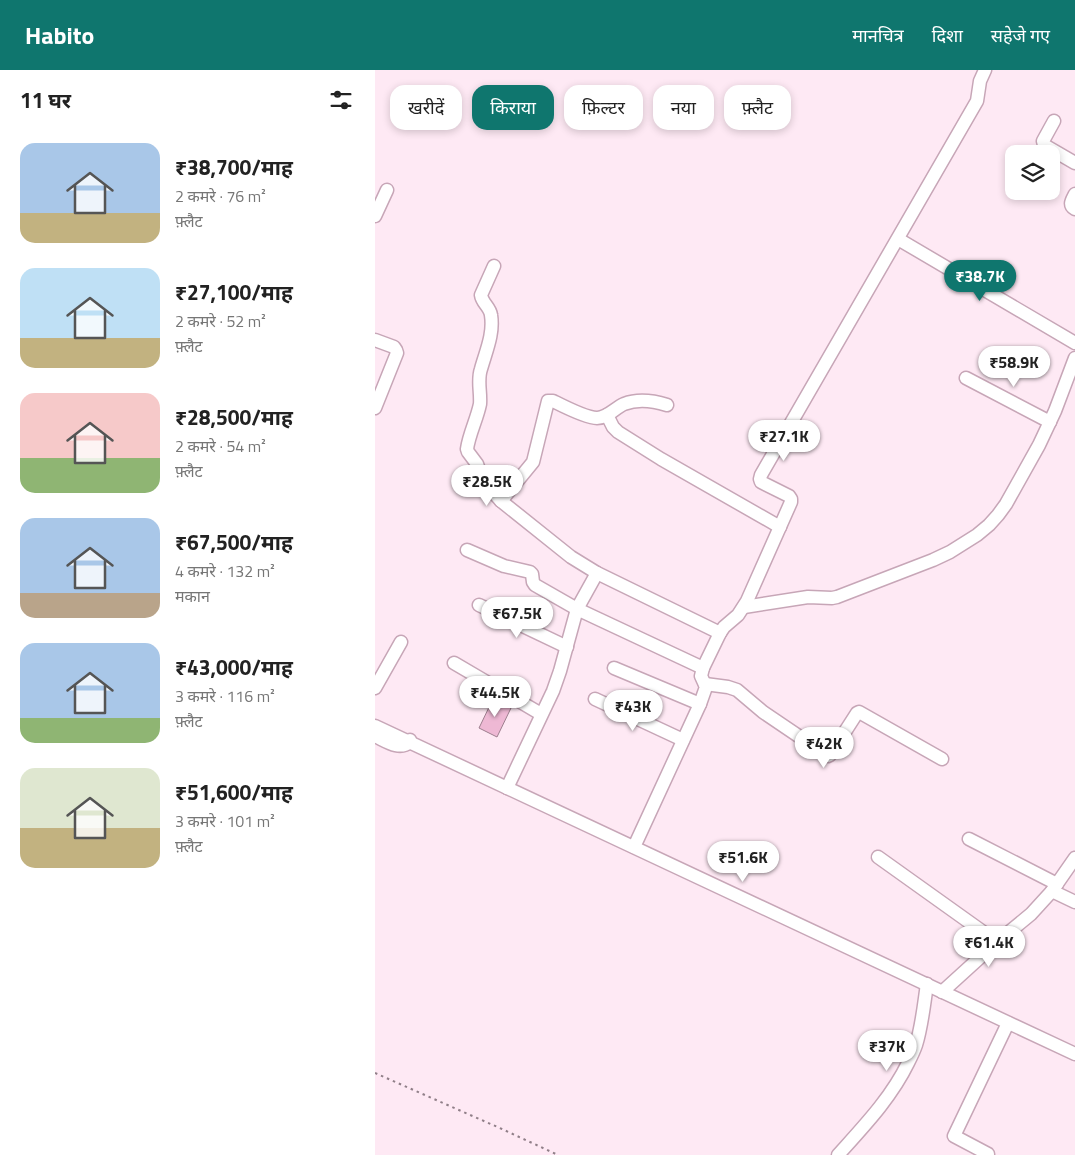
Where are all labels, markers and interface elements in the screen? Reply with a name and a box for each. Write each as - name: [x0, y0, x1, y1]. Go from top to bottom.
- text: Habito: [25, 17, 94, 53]
- text: मानचित्र: [852, 22, 904, 49]
- text: दिशा: [932, 22, 963, 49]
- text: सहेजे गए: [991, 22, 1050, 49]
- text: 11 घर: [20, 84, 71, 116]
- chip: खरीदें: [390, 85, 462, 130]
- chip: किराया: [472, 85, 554, 130]
- chip: फ़िल्टर: [564, 85, 643, 130]
- chip: नया: [653, 85, 714, 130]
- chip: फ़्लैट: [724, 85, 791, 130]
- icon: filters: [327, 86, 355, 114]
- map controls: [1005, 145, 1060, 200]
- button: layers: [1005, 145, 1060, 200]
- text: ₹38,700/माह: [175, 151, 293, 183]
- icon: home: [60, 163, 120, 223]
- text: 2 कमरे · 76 m²: [175, 184, 266, 208]
- text: फ़्लैट: [175, 209, 203, 233]
- pin: ₹38.7K: [939, 260, 1021, 302]
- text: ₹38.7K: [955, 264, 1005, 288]
- text: ₹27,100/माह: [175, 276, 293, 308]
- icon: home: [60, 288, 120, 348]
- text: 2 कमरे · 52 m²: [175, 309, 266, 333]
- text: फ़्लैट: [175, 334, 203, 358]
- pin: ₹58.9K: [973, 346, 1055, 388]
- text: ₹58.9K: [989, 350, 1039, 374]
- text: ₹28,500/माह: [175, 401, 293, 433]
- icon: home: [60, 413, 120, 473]
- pin: ₹27.1K: [743, 420, 825, 462]
- text: ₹27.1K: [759, 424, 809, 448]
- text: 2 कमरे · 54 m²: [175, 434, 266, 458]
- text: फ़्लैट: [175, 459, 203, 483]
- pin: ₹28.5K: [446, 464, 528, 507]
- text: ₹28.5K: [462, 469, 512, 493]
- text: ₹67,500/माह: [175, 526, 293, 558]
- icon: home: [60, 538, 120, 598]
- text: 4 कमरे · 132 m²: [175, 559, 275, 583]
- text: मकान: [175, 584, 210, 608]
- pin: ₹67.5K: [476, 596, 558, 639]
- text: ₹67.5K: [492, 601, 542, 625]
- text: ₹43,000/माह: [175, 651, 293, 683]
- icon: home: [60, 663, 120, 723]
- pin: ₹44.5K: [454, 676, 536, 718]
- text: ₹44.5K: [470, 680, 520, 704]
- text: 3 कमरे · 116 m²: [175, 684, 275, 708]
- pin: ₹43K: [603, 690, 663, 732]
- text: ₹43K: [615, 694, 651, 718]
- text: फ़्लैट: [175, 709, 203, 733]
- pin: ₹42K: [794, 726, 854, 769]
- text: ₹42K: [806, 731, 842, 755]
- text: ₹51,600/माह: [175, 776, 293, 808]
- icon: home: [60, 788, 120, 848]
- text: 3 कमरे · 101 m²: [175, 809, 275, 833]
- text: फ़्लैट: [175, 834, 203, 858]
- pin: ₹51.6K: [702, 840, 784, 883]
- text: ₹51.6K: [718, 845, 768, 869]
- pin: ₹61.4K: [948, 926, 1030, 968]
- text: ₹61.4K: [964, 930, 1014, 954]
- pin: ₹37K: [857, 1030, 917, 1072]
- text: ₹37K: [869, 1034, 905, 1058]

